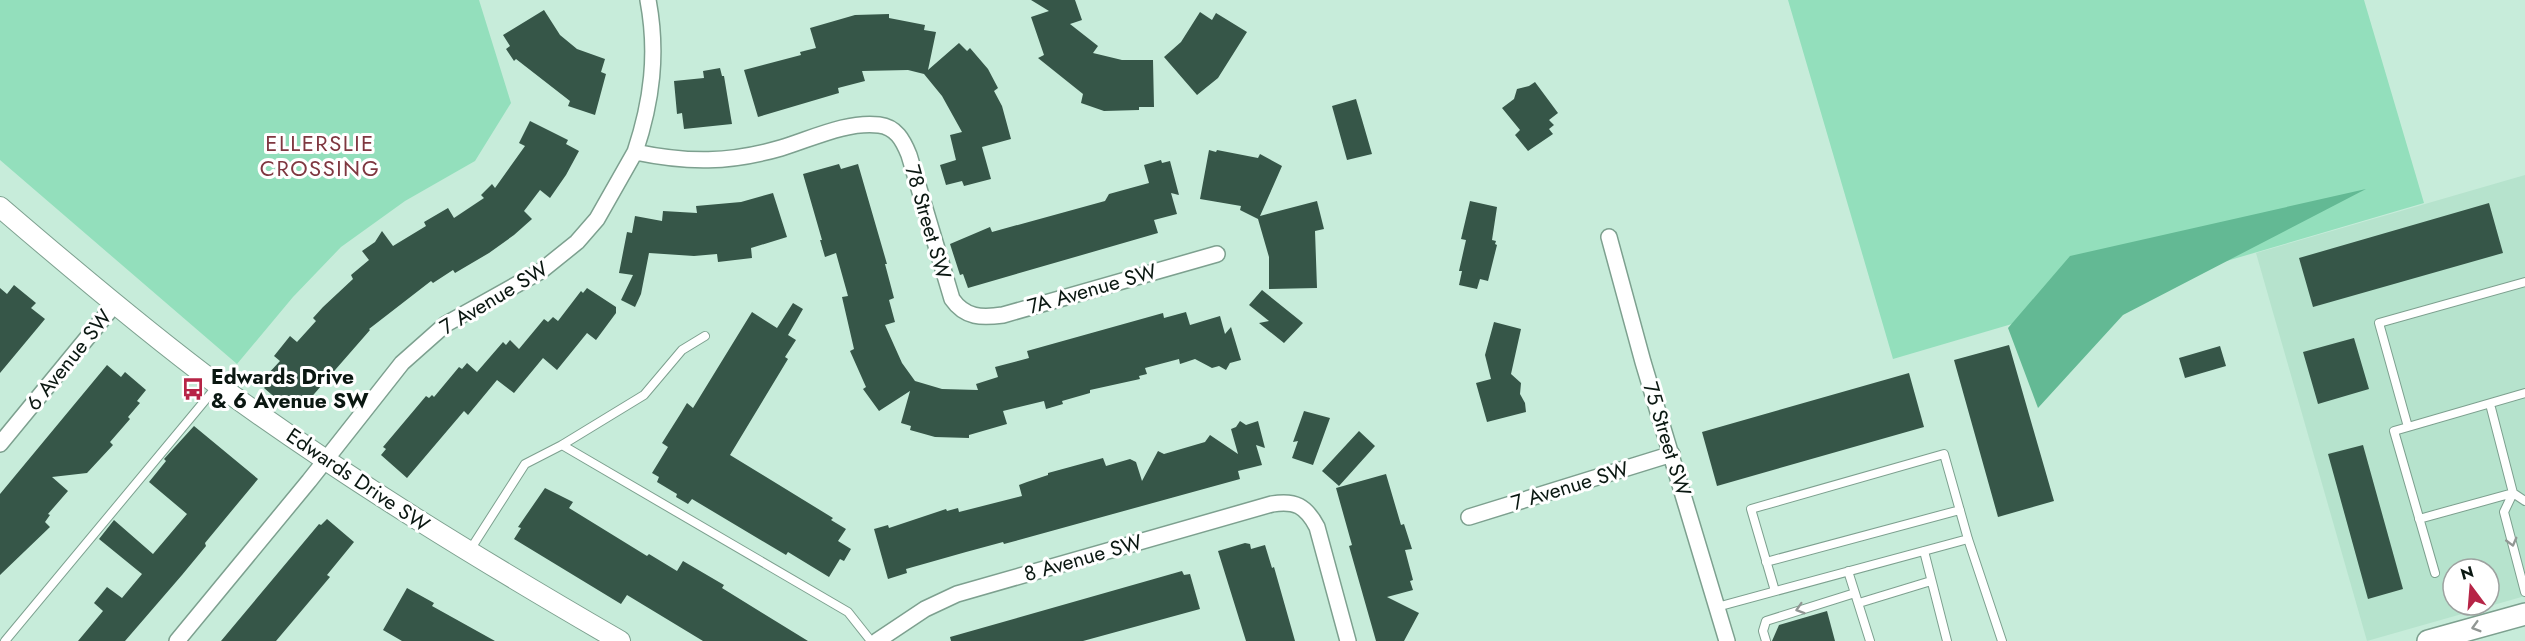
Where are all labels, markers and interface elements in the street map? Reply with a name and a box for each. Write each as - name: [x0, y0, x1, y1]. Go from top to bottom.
- district label: ELLERSLIE CROSSING: [260, 127, 380, 184]
- street label: 78 Street SW: [897, 161, 959, 283]
- street label: 7 Avenue SW: [434, 254, 554, 342]
- street label: 7A Avenue SW: [1024, 256, 1160, 322]
- street label: 6 Avenue SW: [19, 303, 119, 417]
- place label: Edwards Drive & 6 Avenue SW: [211, 362, 369, 416]
- bus stop icon: Edwards Drive & 6 Avenue SW: [180, 376, 206, 402]
- street label: 75 Street SW: [1635, 378, 1699, 500]
- street label: Edwards Drive SW: [280, 421, 436, 539]
- street label: 7 Avenue SW: [1508, 454, 1633, 518]
- street label: 8 Avenue SW: [1020, 527, 1146, 589]
- one-way arrow: [2504, 537, 2517, 547]
- north arrow: [2441, 557, 2501, 617]
- text: N: [2458, 560, 2476, 586]
- one-way arrow: [1796, 602, 1806, 614]
- one-way arrow: [2471, 620, 2482, 632]

